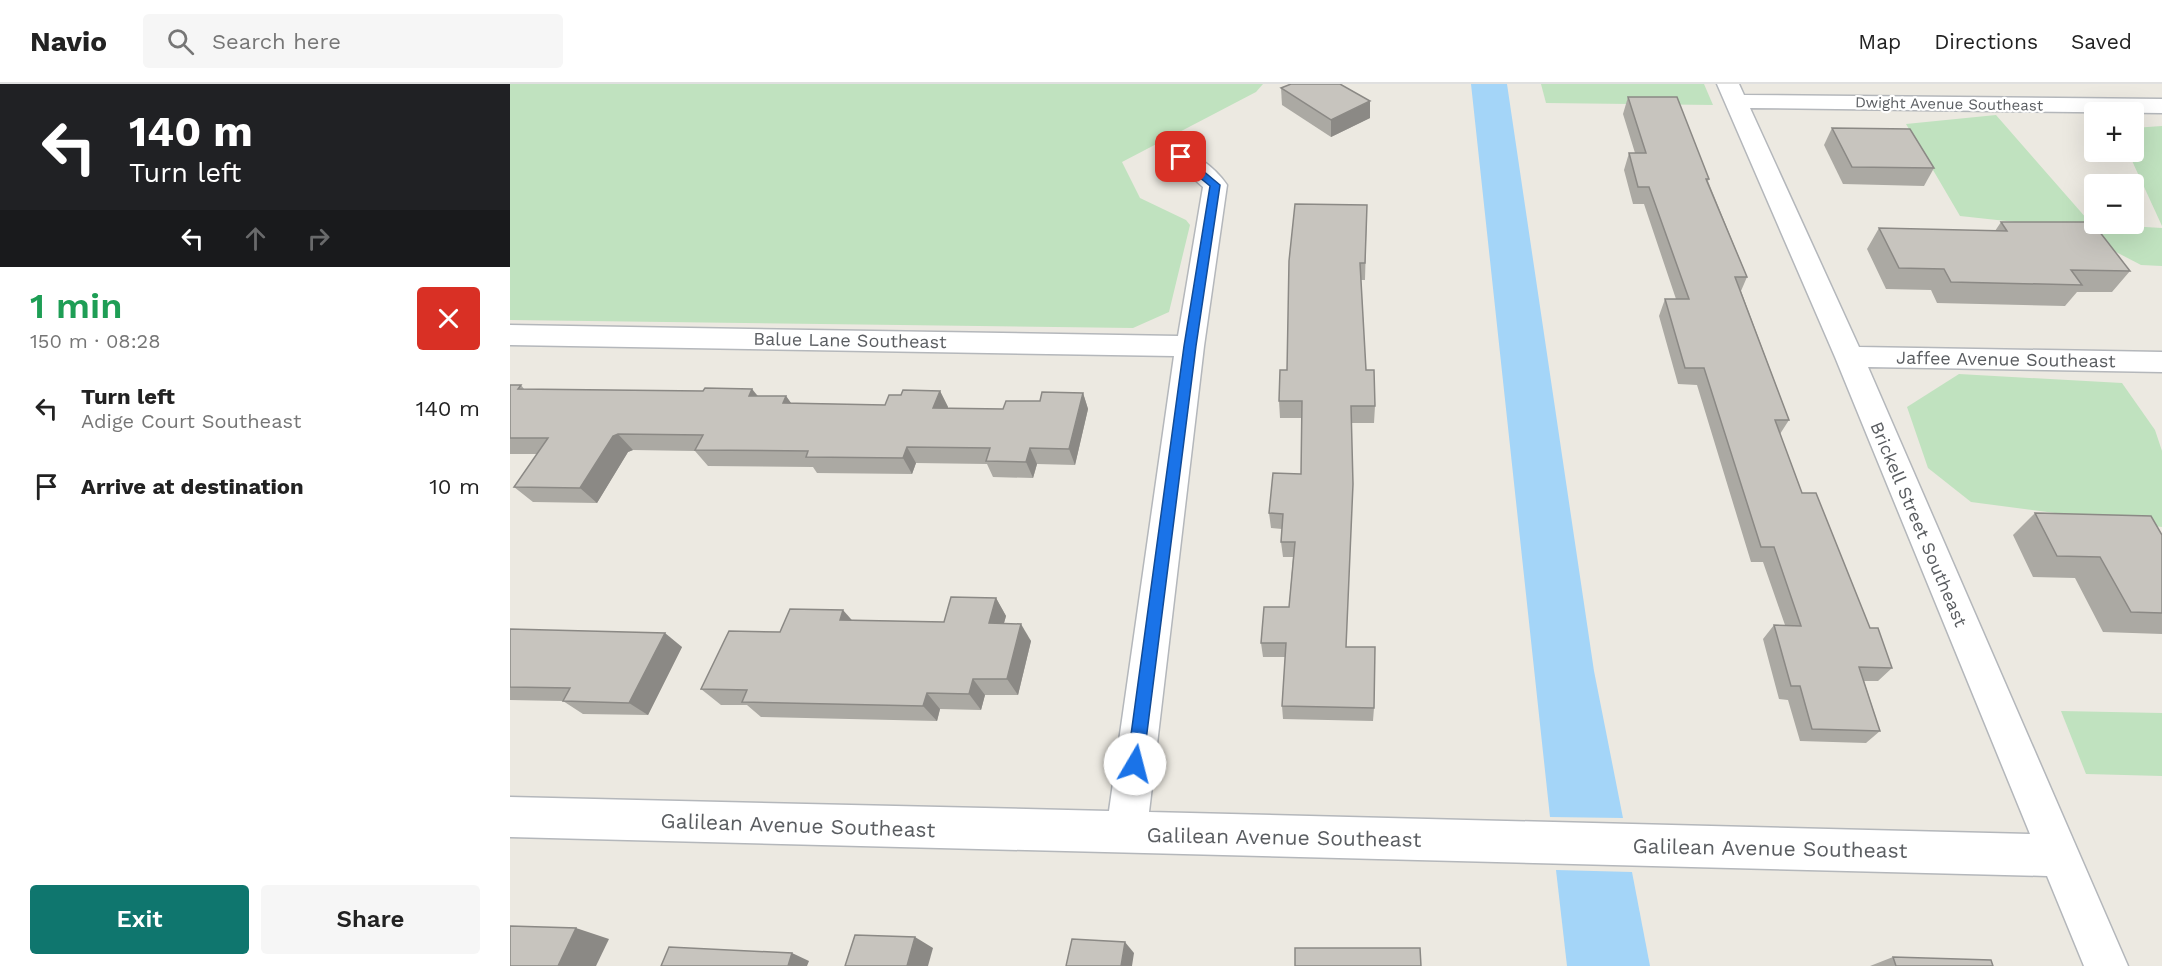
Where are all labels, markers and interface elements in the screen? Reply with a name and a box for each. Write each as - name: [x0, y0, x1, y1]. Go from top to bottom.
- search box: [143, 14, 563, 68]
- text: Navio: [30, 25, 107, 58]
- icon: search: [164, 25, 197, 58]
- text: Search here: [212, 29, 341, 54]
- text: Map: [1858, 29, 1901, 54]
- text: Directions: [1934, 29, 2038, 54]
- text: Saved: [2071, 29, 2132, 54]
- street label: Dwight Avenue Southeast: [1855, 93, 2044, 115]
- map controls: [2084, 102, 2144, 234]
- button: +: [2084, 102, 2144, 162]
- text: 140 m: [129, 107, 253, 156]
- icon: left: [30, 108, 108, 186]
- pin: [1155, 131, 1206, 182]
- icon: arrive: [1164, 140, 1197, 173]
- text: Turn left: [129, 157, 241, 189]
- button: −: [2084, 174, 2144, 234]
- icon: left: [176, 222, 209, 255]
- icon: ahead: [239, 222, 272, 255]
- icon: right: [302, 222, 335, 255]
- text: 1 min: [30, 285, 122, 327]
- button: close: [417, 287, 480, 350]
- street label: Balue Lane Southeast: [753, 328, 947, 352]
- text: 150 m · 08:28: [30, 329, 161, 353]
- street label: Jaffee Avenue Southeast: [1896, 347, 2116, 371]
- text: Turn left: [81, 384, 175, 409]
- icon: left: [30, 392, 63, 425]
- text: 140 m: [416, 396, 480, 421]
- text: Adige Court Southeast: [81, 409, 301, 433]
- street label: Brickell Street Southeast: [1866, 418, 1972, 630]
- icon: arrive: [30, 470, 63, 503]
- text: Arrive at destination: [81, 474, 304, 499]
- text: 10 m: [429, 474, 480, 499]
- position arrow: [1103, 732, 1167, 796]
- street label: Galilean Avenue Southeast: [660, 808, 936, 842]
- street label: Galilean Avenue Southeast: [1146, 822, 1422, 852]
- street label: Galilean Avenue Southeast: [1632, 833, 1908, 863]
- button: Exit: [30, 885, 249, 954]
- button: Share: [261, 885, 480, 954]

